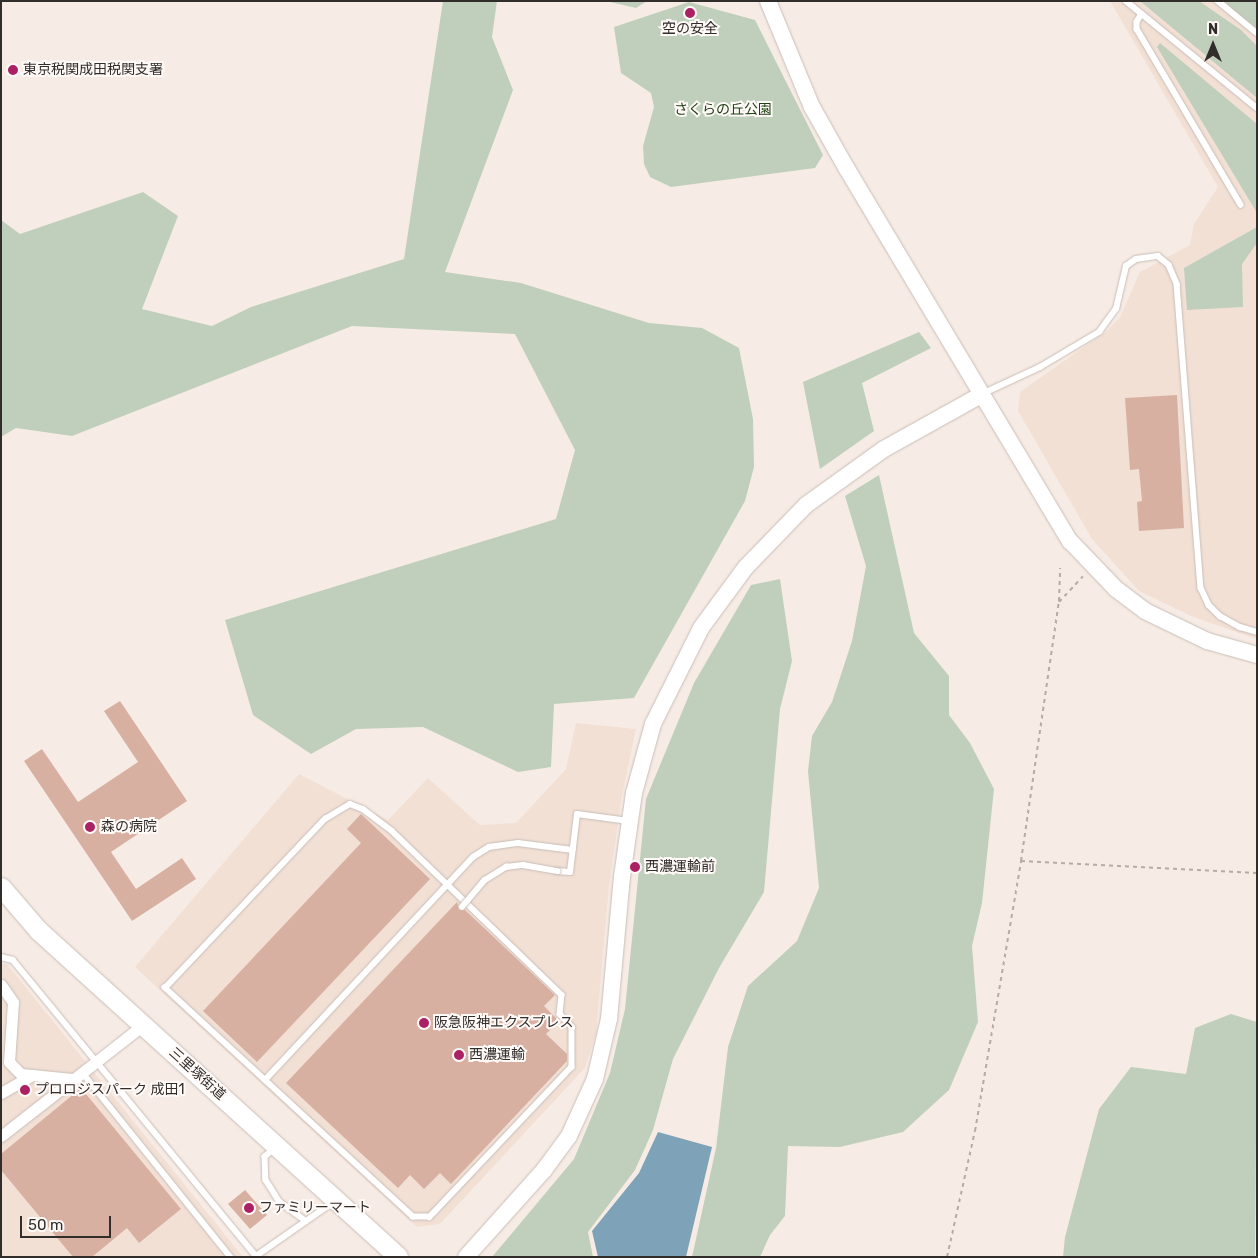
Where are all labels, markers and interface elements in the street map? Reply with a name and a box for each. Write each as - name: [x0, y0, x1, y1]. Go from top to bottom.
- marker: 空の安全: [684, 7, 696, 19]
- north arrow: [1188, 20, 1238, 70]
- place label: 空の安全: [662, 21, 718, 37]
- text: N: [1208, 21, 1218, 38]
- place label: 東京税関成田税関支署: [23, 62, 163, 78]
- marker: 東京税関成田税関支署: [7, 64, 19, 76]
- park label: さくらの丘公園: [674, 102, 772, 118]
- place label: 森の病院: [101, 819, 157, 835]
- marker: 森の病院: [83, 820, 97, 834]
- place label: 西濃運輸前: [645, 859, 715, 875]
- marker: 西濃運輸前: [629, 861, 641, 873]
- place label: 阪急阪神エクスプレス: [434, 1015, 574, 1031]
- marker: 阪急阪神エクスプレス: [418, 1017, 430, 1029]
- street label: 三里塚街道: [165, 1044, 229, 1104]
- place label: 西濃運輸: [469, 1047, 525, 1063]
- marker: 西濃運輸: [453, 1049, 465, 1061]
- place label: プロロジスパーク 成田1: [35, 1082, 184, 1098]
- marker: プロロジスパーク 成田1: [19, 1084, 31, 1096]
- place label: ファミリーマート: [259, 1200, 371, 1216]
- marker: ファミリーマート: [243, 1202, 255, 1214]
- scale bar: [22, 1206, 114, 1238]
- text: 50 m: [28, 1216, 63, 1234]

